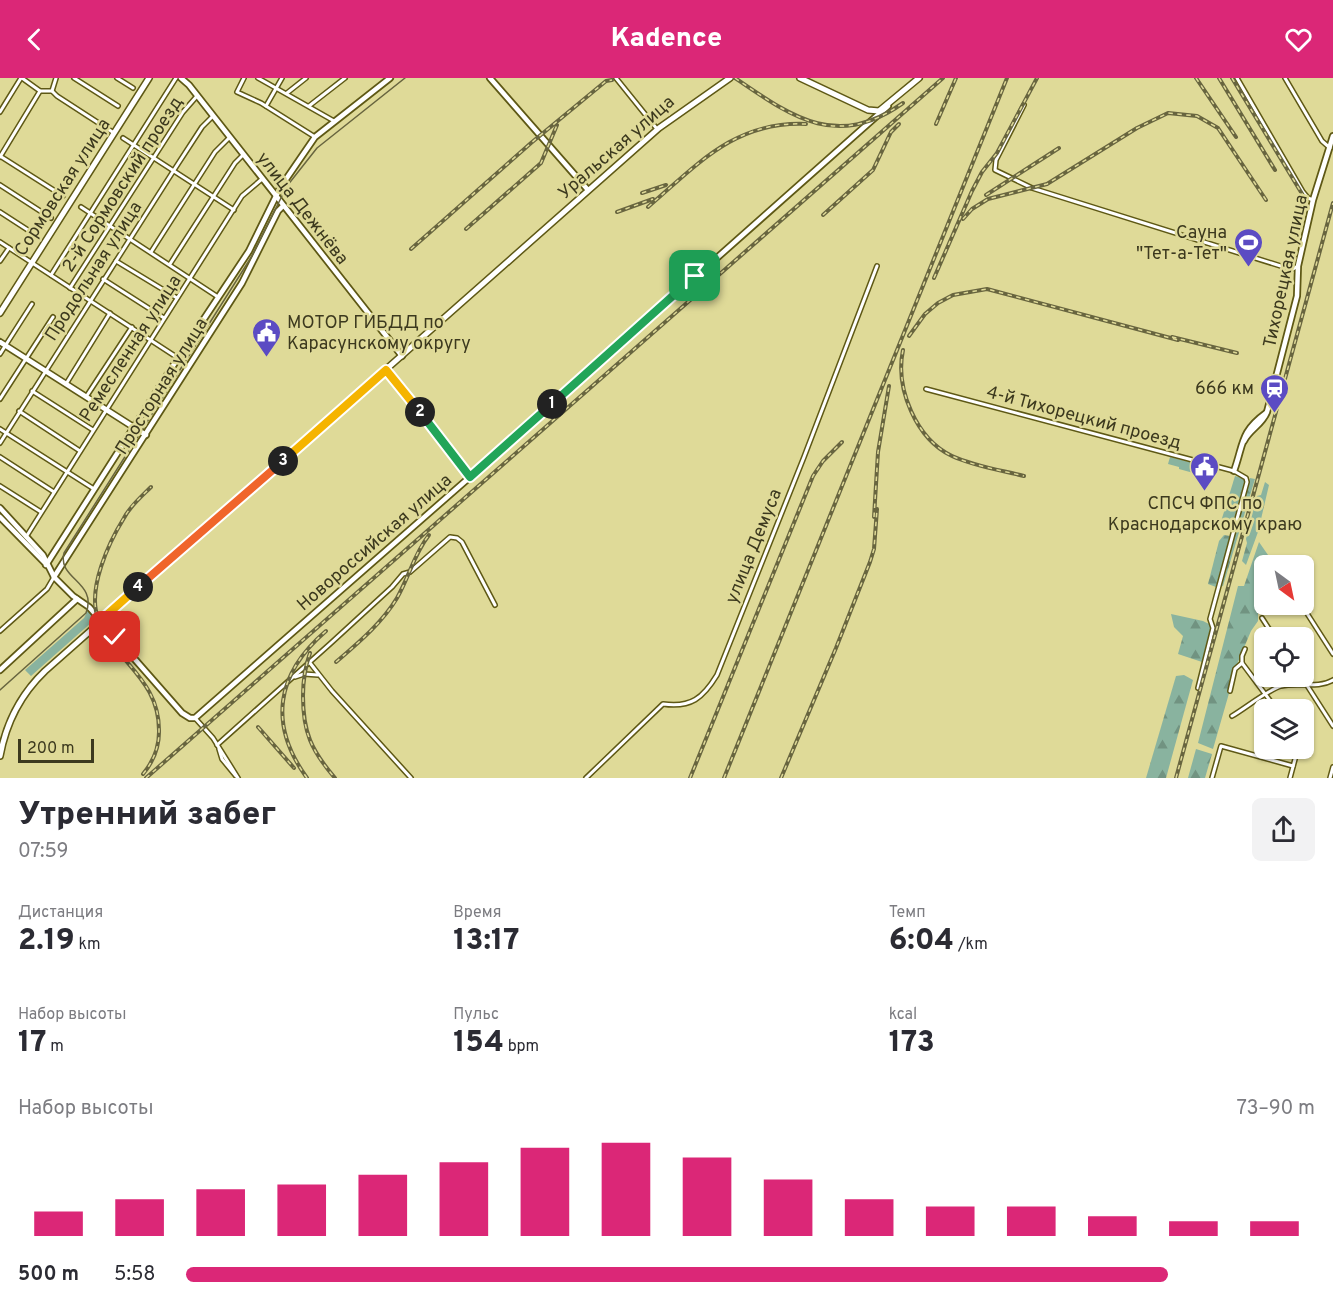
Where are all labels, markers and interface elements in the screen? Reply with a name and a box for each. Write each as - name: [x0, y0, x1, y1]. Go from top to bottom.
- text: Kadence: [611, 22, 722, 56]
- icon: back: [18, 23, 51, 56]
- icon: heart: [1282, 23, 1315, 56]
- street label: Уральская улица: [554, 91, 680, 205]
- street label: 2-й Сормовский проезд: [58, 93, 189, 277]
- street label: Сормовская улица: [10, 115, 116, 261]
- street label: улица Дежнёва: [251, 148, 353, 270]
- street label: Тихорецкая улица: [1259, 193, 1314, 350]
- street label: Продольная улица: [41, 198, 148, 346]
- place label: Сауна "Тет-а-Тет": [1136, 222, 1227, 266]
- sports icon: Сауна "Тет-а-Тет": [1232, 226, 1264, 268]
- pin: [669, 250, 720, 301]
- icon: arrive: [678, 259, 711, 292]
- street label: Ремесленная улица: [75, 271, 187, 427]
- place label: МОТОР ГИБДД по Карасунскому округу: [287, 312, 471, 356]
- street label: Просторная улица: [111, 314, 214, 460]
- public building icon: МОТОР ГИБДД по Карасунскому округу: [250, 316, 282, 358]
- station icon: 666 км: [1259, 372, 1291, 414]
- place label: 666 км: [1195, 378, 1254, 401]
- street label: 4-й Тихорецкий проезд: [984, 381, 1184, 456]
- pin: 1: [537, 389, 567, 419]
- text: 1: [549, 394, 555, 414]
- pin: 2: [405, 397, 435, 427]
- text: 2: [415, 402, 425, 422]
- pin: 3: [268, 446, 298, 476]
- public building icon: СПСЧ ФПС по Краснодарскому краю: [1189, 450, 1221, 492]
- text: 3: [278, 451, 288, 471]
- street label: Новороссийская улица: [293, 470, 457, 617]
- street label: улица Демуса: [721, 486, 788, 607]
- place label: СПСЧ ФПС по Краснодарскому краю: [1108, 493, 1302, 537]
- north arrow: [1254, 555, 1314, 615]
- map controls: [1254, 555, 1314, 759]
- pin: 4: [123, 572, 153, 602]
- text: 4: [133, 577, 143, 597]
- pin: [89, 611, 140, 662]
- icon: check: [98, 620, 131, 653]
- button: locate: [1254, 627, 1314, 687]
- button: layers: [1254, 699, 1314, 759]
- scale bar: [18, 736, 94, 764]
- text: 200 m: [27, 739, 75, 759]
- text: Утренний забег: [18, 795, 276, 837]
- button: share: [1252, 798, 1315, 861]
- text: 07:59: [18, 839, 69, 865]
- text: Дистанция: [18, 903, 103, 923]
- text: Время: [453, 903, 501, 923]
- text: Темп: [889, 903, 926, 923]
- text: 2.19: [18, 923, 75, 960]
- text: 13:17: [453, 923, 520, 960]
- text: 6:04: [889, 923, 954, 960]
- text: km: [75, 935, 101, 955]
- text: /km: [954, 935, 988, 955]
- text: Набор высоты: [18, 1005, 126, 1025]
- text: Пульс: [453, 1005, 499, 1025]
- text: kcal: [889, 1005, 917, 1025]
- text: 17: [18, 1025, 46, 1062]
- text: 154: [453, 1025, 504, 1062]
- text: 173: [889, 1025, 935, 1062]
- text: m: [46, 1037, 64, 1057]
- text: bpm: [504, 1037, 539, 1057]
- text: Набор высоты: [18, 1096, 154, 1122]
- text: 73–90 m: [1236, 1096, 1315, 1122]
- text: 500 m: [18, 1262, 79, 1288]
- text: 5:58: [114, 1262, 156, 1288]

